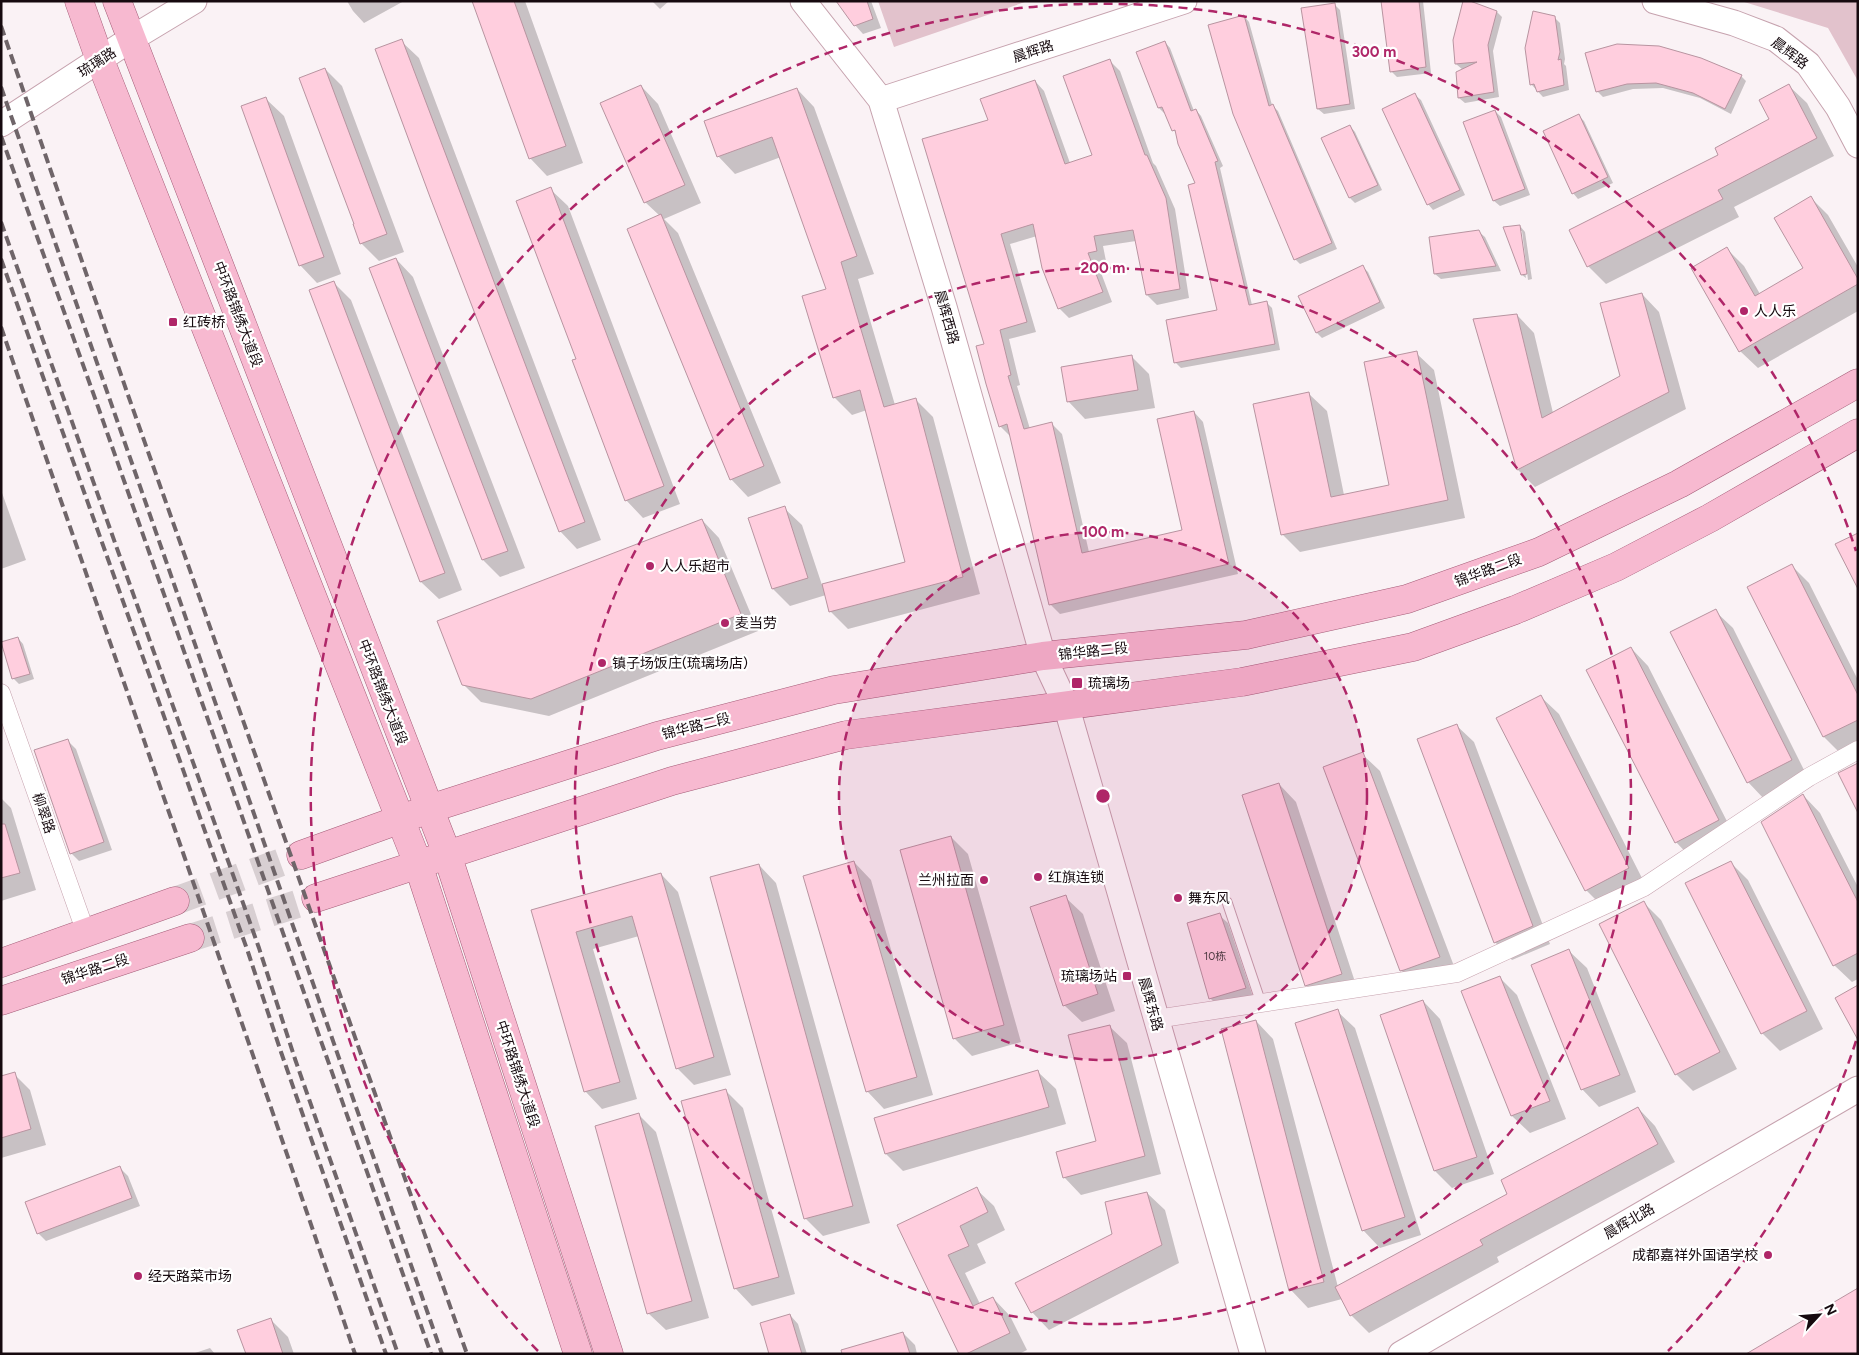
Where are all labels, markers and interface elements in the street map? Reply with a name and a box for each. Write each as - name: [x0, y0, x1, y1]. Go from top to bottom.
- street label: 晨辉路: [1768, 34, 1812, 73]
- street label: 晨辉路: [1011, 37, 1056, 66]
- text: 300 m: [1352, 43, 1396, 61]
- street label: 琉璃路: [75, 44, 120, 81]
- street label: 中环路锦绣大道段: [210, 259, 266, 370]
- text: 200 m: [1081, 259, 1125, 277]
- street label: 晨辉西路: [931, 288, 962, 346]
- place label: 人人乐: [1754, 303, 1796, 320]
- marker: 人人乐: [1738, 305, 1750, 317]
- place label: 红砖桥: [183, 314, 225, 331]
- marker: 红砖桥: [167, 316, 179, 328]
- text: 100 m: [1082, 523, 1124, 541]
- street label: 锦华路二段: [1452, 551, 1524, 590]
- place label: 人人乐超市: [660, 558, 730, 575]
- marker: 人人乐超市: [644, 560, 656, 572]
- place label: 麦当劳: [735, 615, 777, 632]
- marker: 麦当劳: [719, 617, 731, 629]
- street label: 中环路锦绣大道段: [355, 637, 411, 748]
- street label: 锦华路二段: [1057, 639, 1129, 664]
- place label: 镇子场饭庄(琉璃场店): [612, 655, 748, 672]
- marker: 镇子场饭庄(琉璃场店): [596, 657, 608, 669]
- place label: 琉璃场: [1088, 675, 1130, 692]
- marker: 琉璃场: [1070, 676, 1084, 690]
- street label: 锦华路二段: [660, 710, 732, 743]
- centre of rings: [1094, 787, 1112, 805]
- street label: 柳翠路: [29, 791, 58, 836]
- place label: 红旗连锁: [1048, 869, 1104, 886]
- marker: 红旗连锁: [1032, 871, 1044, 883]
- place label: 兰州拉面: [918, 872, 974, 889]
- marker: 兰州拉面: [978, 874, 990, 886]
- place label: 舞东风: [1188, 890, 1230, 907]
- marker: 舞东风: [1172, 892, 1184, 904]
- house number: 10栋: [1204, 950, 1226, 963]
- street label: 锦华路二段: [59, 951, 131, 988]
- place label: 琉璃场站: [1061, 968, 1117, 985]
- marker: 琉璃场站: [1121, 970, 1133, 982]
- street label: 晨辉东路: [1135, 975, 1166, 1033]
- street label: 中环路锦绣大道段: [492, 1018, 543, 1130]
- street label: 晨辉北路: [1601, 1200, 1658, 1243]
- place label: 成都嘉祥外国语学校: [1632, 1247, 1758, 1264]
- marker: 成都嘉祥外国语学校: [1762, 1249, 1774, 1261]
- place label: 经天路菜市场: [148, 1268, 232, 1285]
- marker: 经天路菜市场: [132, 1270, 144, 1282]
- north arrow: [1794, 1290, 1844, 1340]
- text: N: [1820, 1301, 1840, 1318]

